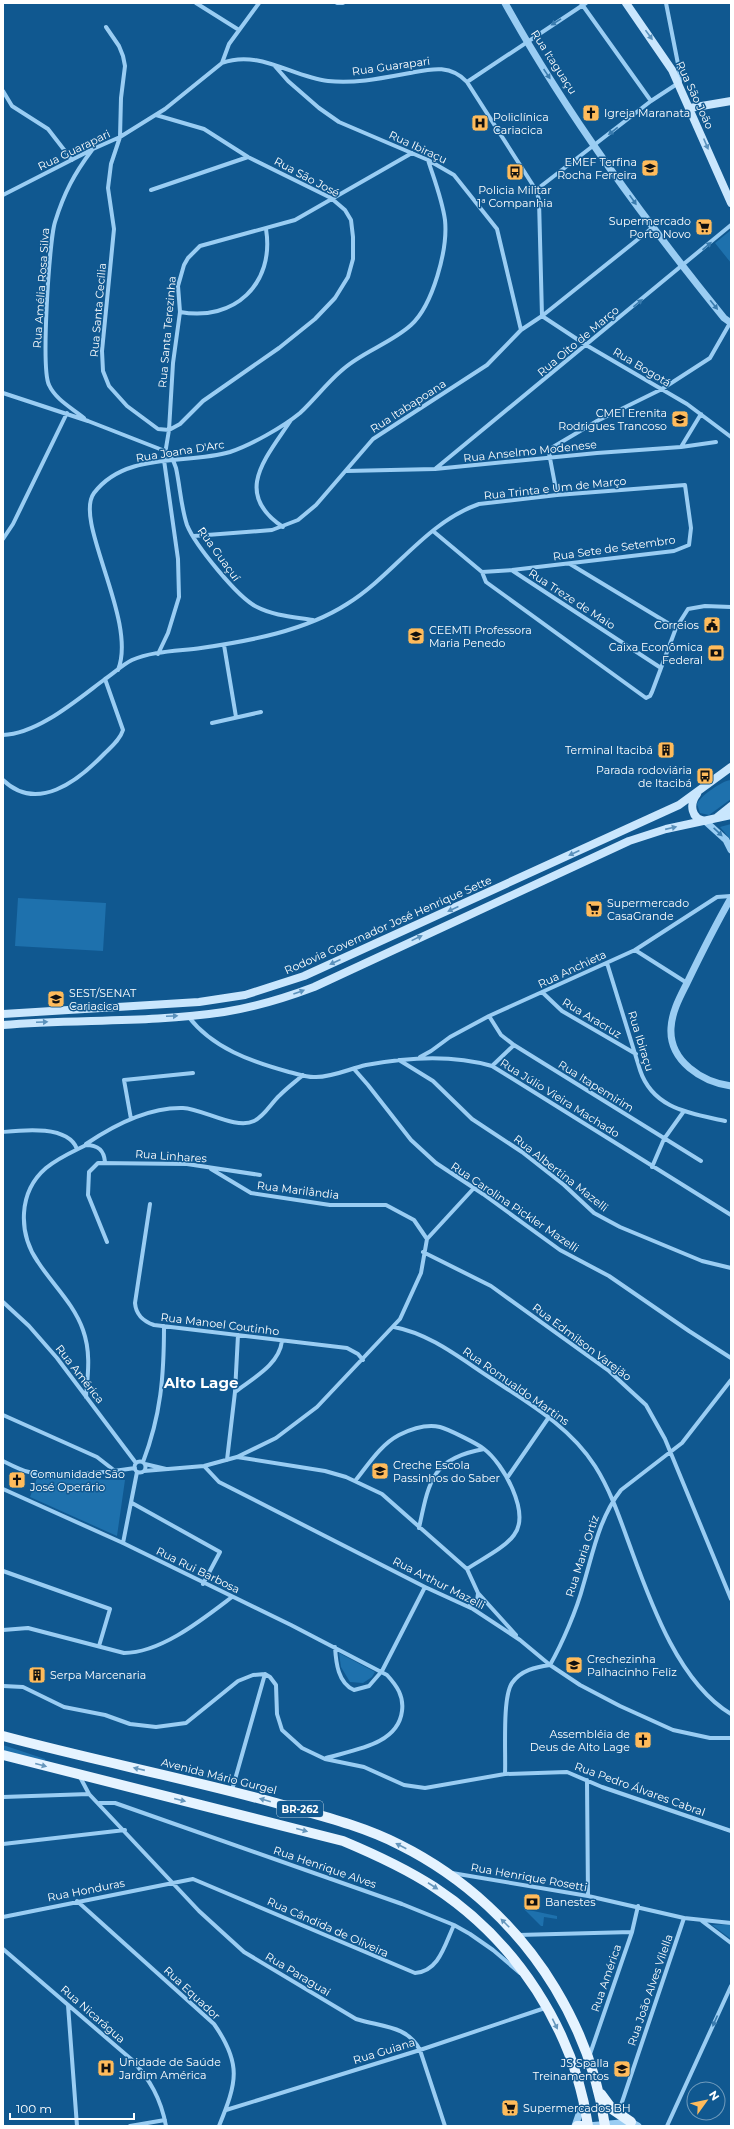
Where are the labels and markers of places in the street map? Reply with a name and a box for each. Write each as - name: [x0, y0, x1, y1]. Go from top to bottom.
- church icon: Igreja Maranata: [581, 103, 601, 123]
- place label: Igreja Maranata: [604, 106, 690, 120]
- place label: Policlínica Cariacica: [493, 110, 549, 137]
- hospital icon: Policlínica Cariacica: [470, 113, 490, 133]
- place label: EMEF Terfina Rocha Ferreira: [557, 155, 637, 182]
- school or university icon: EMEF Terfina Rocha Ferreira: [640, 158, 660, 178]
- bus stop icon: Policia Militar 1ª Companhia: [505, 162, 525, 182]
- place label: Policia Militar 1ª Companhia: [477, 183, 553, 210]
- place label: Supermercado Porto Novo: [609, 214, 691, 241]
- supermarket icon: Supermercado Porto Novo: [694, 217, 714, 237]
- place label: CMEI Erenita Rodrigues Trancoso: [558, 406, 667, 433]
- school or university icon: CMEI Erenita Rodrigues Trancoso: [670, 409, 690, 429]
- public building icon: Correios: [702, 615, 722, 635]
- place label: Correios: [654, 618, 700, 632]
- place label: CEEMTI Professora Maria Penedo: [429, 623, 532, 650]
- school or university icon: CEEMTI Professora Maria Penedo: [406, 626, 426, 646]
- place label: Caixa Econômica Federal: [609, 640, 703, 667]
- bank icon: Caixa Econômica Federal: [706, 643, 726, 663]
- building icon: Terminal Itacibá: [656, 740, 676, 760]
- place label: Terminal Itacibá: [565, 743, 653, 757]
- place label: Parada rodoviária de Itacibá: [596, 763, 692, 790]
- bus stop icon: Parada rodoviária de Itacibá: [695, 766, 715, 786]
- place label: Supermercado CasaGrande: [607, 896, 689, 923]
- supermarket icon: Supermercado CasaGrande: [584, 899, 604, 919]
- place label: SEST/SENAT Cariacica: [69, 986, 137, 1013]
- school or university icon: SEST/SENAT Cariacica: [46, 989, 66, 1009]
- place label: Creche Escola Passinhos do Saber: [393, 1458, 500, 1485]
- school or university icon: Creche Escola Passinhos do Saber: [370, 1461, 390, 1481]
- place label: Comunidade São José Operário: [29, 1467, 125, 1494]
- church icon: Comunidade São José Operário: [7, 1470, 27, 1490]
- place label: Crechezinha Palhacinho Feliz: [587, 1652, 677, 1679]
- school or university icon: Crechezinha Palhacinho Feliz: [564, 1655, 584, 1675]
- building icon: Serpa Marcenaria: [27, 1665, 47, 1685]
- place label: Serpa Marcenaria: [50, 1668, 146, 1682]
- place label: Assembléia de Deus de Alto Lage: [530, 1727, 630, 1754]
- church icon: Assembléia de Deus de Alto Lage: [633, 1730, 653, 1750]
- bank icon: Banestes: [522, 1892, 542, 1912]
- place label: Banestes: [545, 1895, 596, 1909]
- place label: Unidade de Saúde Jardim América: [118, 2055, 221, 2082]
- place label: JS Spalla Treinamentos: [533, 2056, 610, 2083]
- hospital icon: Unidade de Saúde Jardim América: [96, 2058, 116, 2078]
- school or university icon: JS Spalla Treinamentos: [612, 2059, 632, 2079]
- supermarket icon: Supermercados BH: [500, 2098, 520, 2118]
- place label: Supermercados BH: [523, 2101, 631, 2115]

